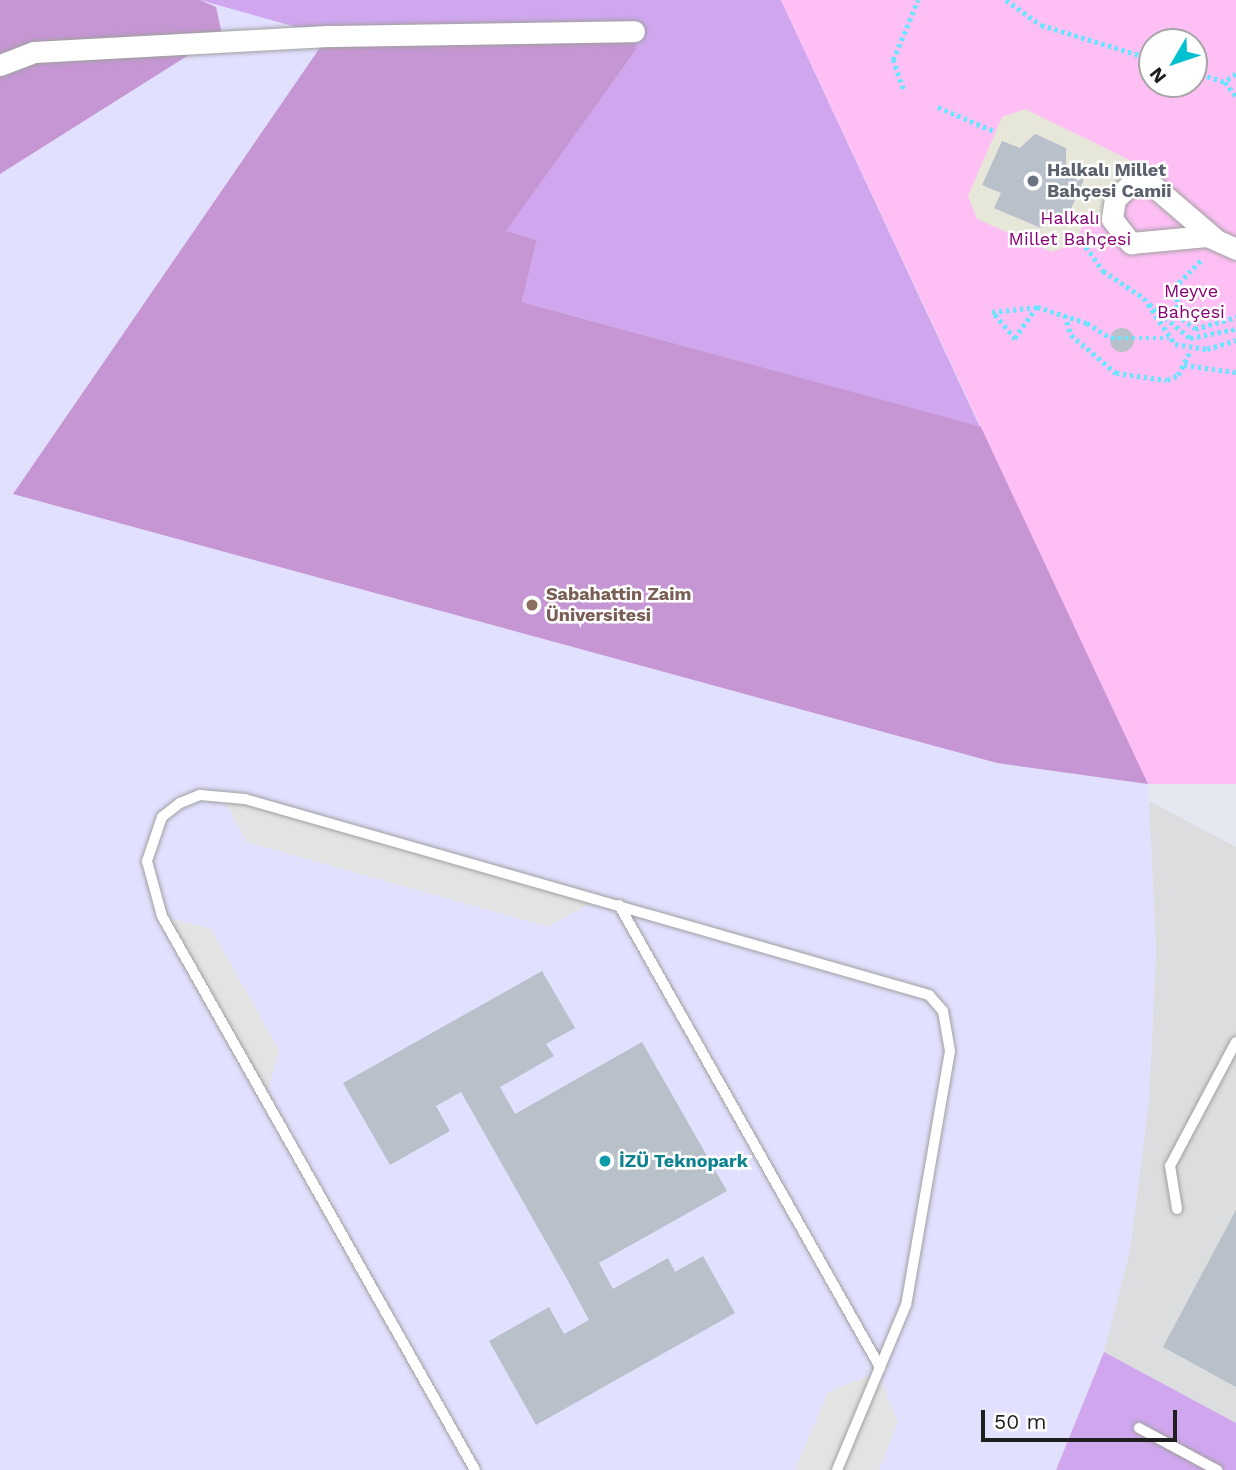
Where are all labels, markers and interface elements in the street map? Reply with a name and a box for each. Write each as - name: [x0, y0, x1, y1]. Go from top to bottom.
- north arrow: [1138, 28, 1208, 98]
- text: N: [1144, 63, 1171, 88]
- place label: Halkalı Millet Bahçesi Camii: [1047, 160, 1172, 202]
- marker: Halkalı Millet Bahçesi Camii: [1025, 173, 1041, 189]
- park label: Halkalı Millet Bahçesi: [1009, 208, 1131, 250]
- park label: Meyve Bahçesi: [1157, 281, 1225, 324]
- place label: Sabahattin Zaim Üniversitesi: [546, 584, 691, 626]
- marker: Sabahattin Zaim Üniversitesi: [524, 597, 540, 613]
- place label: İZÜ Teknopark: [619, 1150, 748, 1172]
- marker: İZÜ Teknopark: [597, 1153, 613, 1169]
- scale bar: [984, 1396, 1180, 1440]
- text: 50 m: [994, 1409, 1046, 1434]

